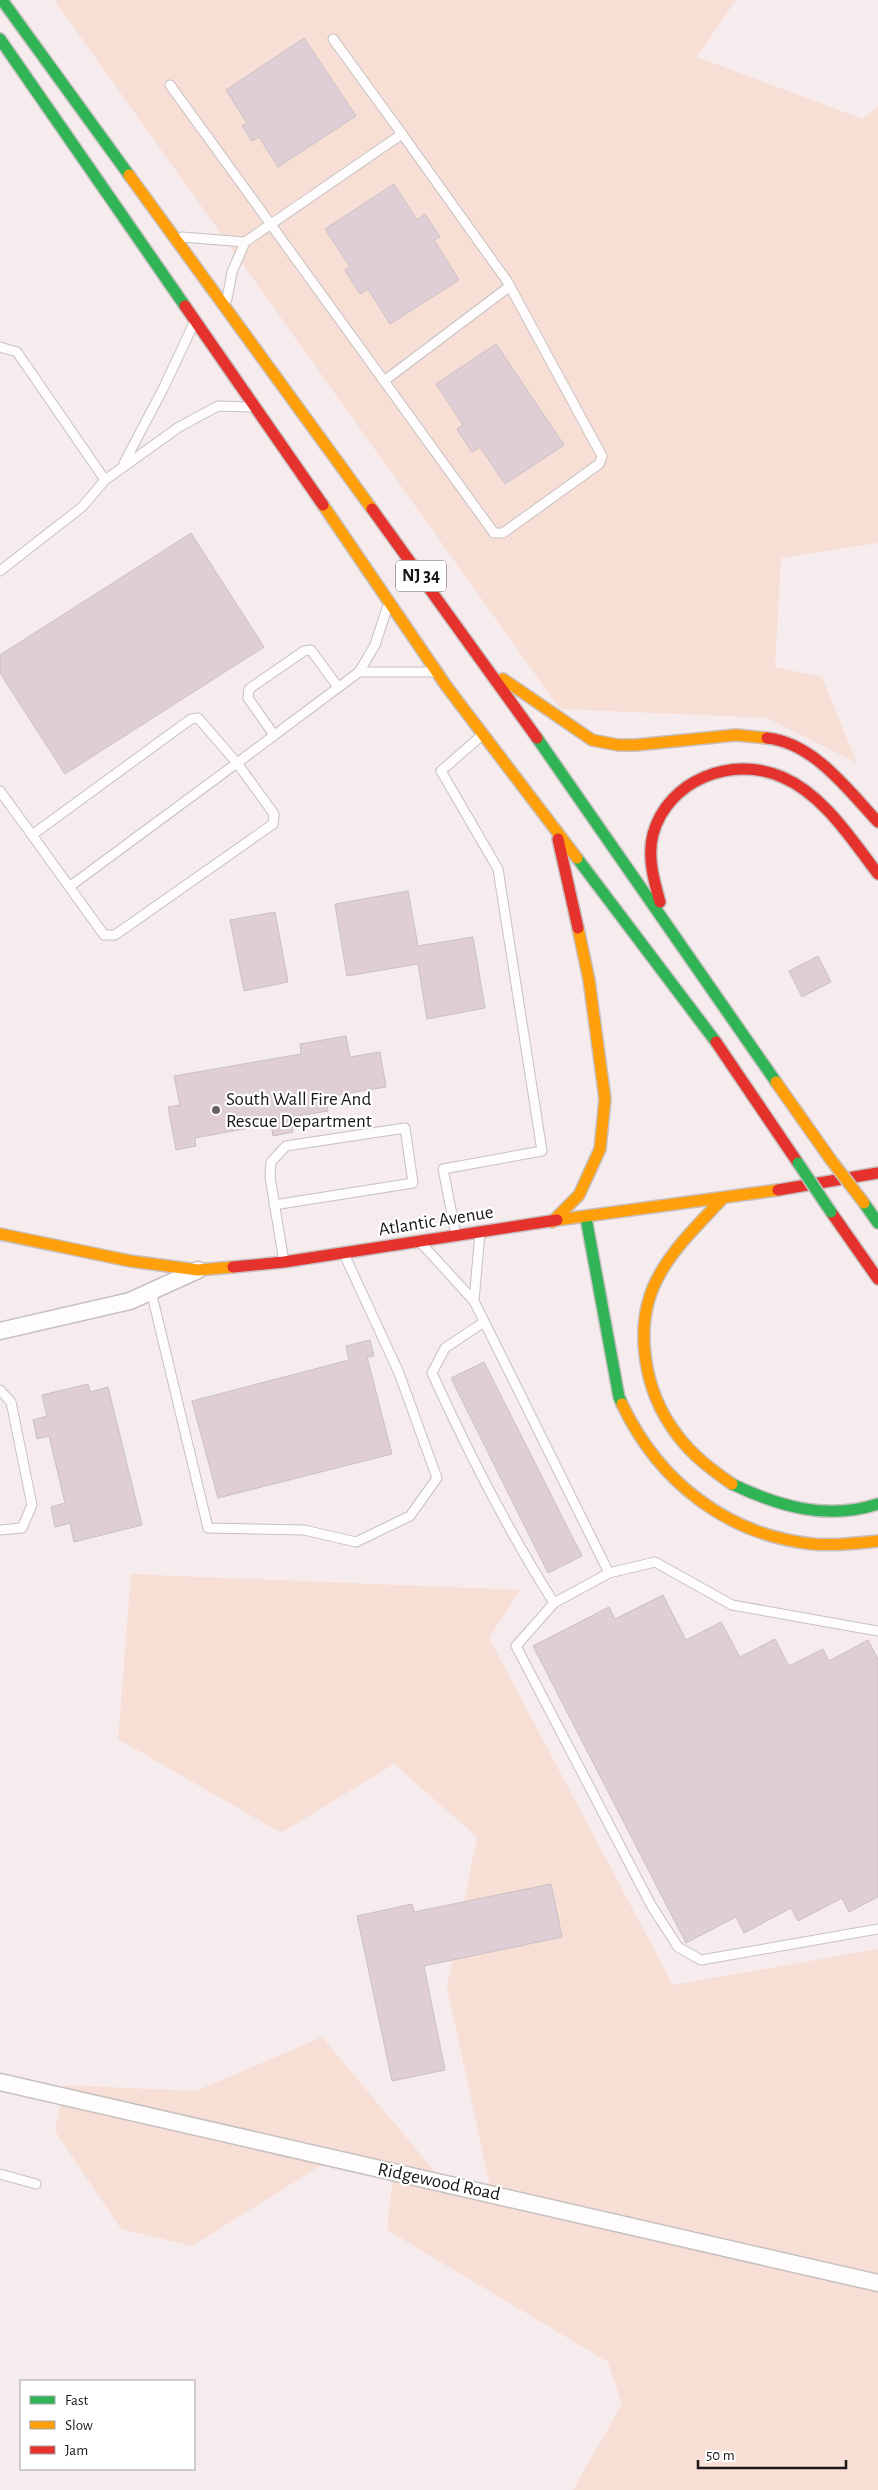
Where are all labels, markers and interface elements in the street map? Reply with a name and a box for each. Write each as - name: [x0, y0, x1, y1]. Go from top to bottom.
- road number: NJ 34: [396, 560, 446, 592]
- place label: South Wall Fire And Rescue Department: [226, 1090, 372, 1131]
- marker: South Wall Fire And Rescue Department: [210, 1104, 222, 1116]
- street label: Atlantic Avenue: [377, 1203, 495, 1239]
- street label: Ridgewood Road: [376, 2160, 502, 2204]
- legend: [20, 2380, 195, 2470]
- text: Fast: [65, 2393, 89, 2408]
- text: Slow: [65, 2418, 93, 2433]
- scale bar: [698, 2438, 846, 2470]
- text: Jam: [65, 2443, 88, 2458]
- text: 50 m: [706, 2448, 735, 2463]

